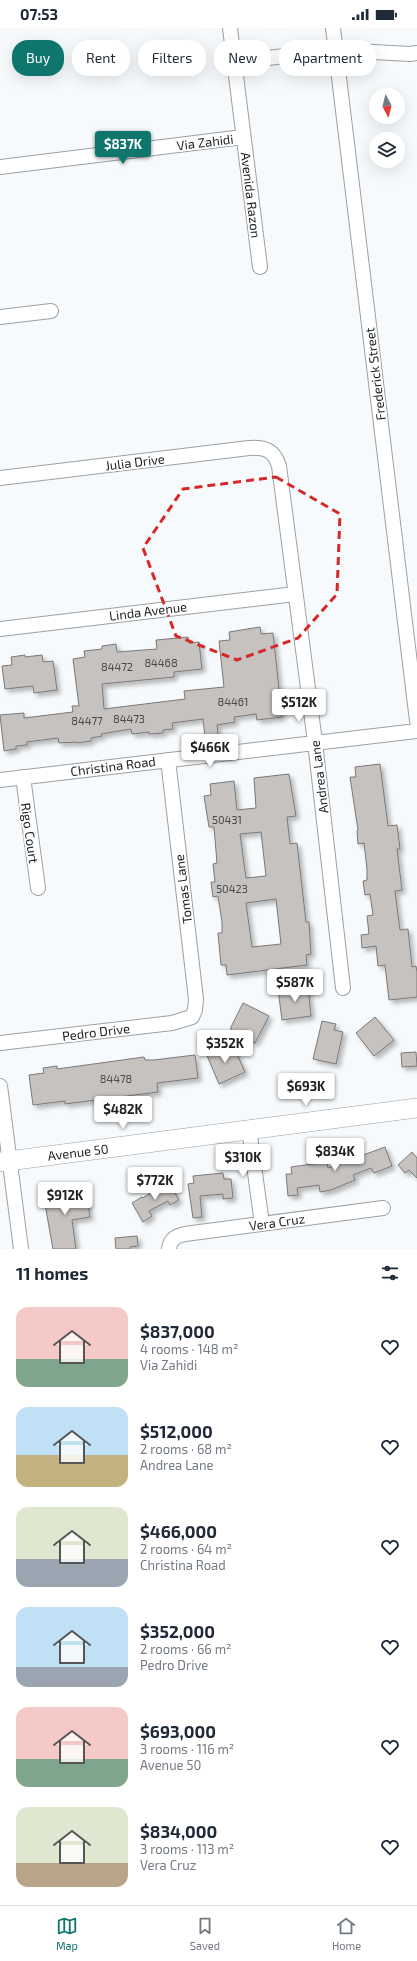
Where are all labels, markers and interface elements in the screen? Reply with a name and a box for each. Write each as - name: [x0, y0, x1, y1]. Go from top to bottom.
- text: 07:53: [20, 5, 58, 23]
- chip: Buy: [12, 40, 64, 76]
- chip: Rent: [72, 40, 130, 76]
- chip: Filters: [138, 40, 206, 76]
- chip: New: [214, 40, 271, 76]
- chip: Apartment: [279, 40, 376, 76]
- north arrow: [369, 88, 405, 124]
- map controls: [369, 88, 405, 168]
- pin: $837K: [95, 131, 151, 165]
- street label: Via Zahidi: [176, 131, 234, 153]
- button: layers: [369, 132, 405, 168]
- text: $837K: [104, 136, 142, 152]
- street label: Avenida Razon: [238, 151, 264, 239]
- street label: Frederick Street: [361, 327, 389, 421]
- street label: Julia Drive: [104, 450, 166, 474]
- street label: Linda Avenue: [108, 598, 188, 624]
- house number: 84468: [144, 656, 178, 669]
- house number: 84472: [101, 660, 133, 673]
- pin: $512K: [271, 689, 327, 723]
- text: $512K: [281, 694, 317, 710]
- house number: 84461: [218, 695, 248, 708]
- house number: 84473: [113, 712, 145, 725]
- house number: 84477: [71, 714, 103, 727]
- pin: $466K: [182, 734, 238, 768]
- text: $466K: [190, 739, 230, 755]
- street label: Andrea Lane: [307, 740, 331, 814]
- street label: Christina Road: [69, 753, 157, 779]
- street label: Rigo Court: [18, 802, 42, 864]
- house number: 50431: [212, 813, 242, 826]
- street label: Tomas Lane: [171, 853, 195, 925]
- house number: 50423: [216, 882, 248, 895]
- pin: $587K: [267, 969, 323, 1003]
- text: $587K: [276, 974, 314, 990]
- street label: Pedro Drive: [61, 1020, 131, 1044]
- pin: $352K: [197, 1030, 253, 1064]
- text: $352K: [206, 1035, 244, 1051]
- house number: 84478: [100, 1072, 132, 1085]
- pin: $693K: [278, 1073, 334, 1107]
- text: $693K: [287, 1078, 325, 1094]
- pin: $482K: [95, 1096, 151, 1130]
- text: $482K: [103, 1101, 143, 1117]
- pin: $834K: [307, 1138, 363, 1172]
- street label: Avenue 50: [47, 1140, 109, 1164]
- text: $834K: [315, 1143, 355, 1159]
- pin: $310K: [215, 1144, 271, 1178]
- text: $310K: [225, 1149, 261, 1165]
- pin: $772K: [127, 1167, 183, 1201]
- text: $772K: [136, 1172, 174, 1188]
- pin: $912K: [37, 1182, 93, 1216]
- text: $912K: [47, 1187, 83, 1203]
- street label: Vera Cruz: [248, 1210, 306, 1234]
- icon: filters: [379, 1262, 401, 1284]
- text: 11 homes: [16, 1263, 88, 1283]
- text: $837,000: [140, 1321, 215, 1341]
- icon: home: [48, 1323, 96, 1371]
- icon: heart: [379, 1336, 401, 1358]
- text: 4 rooms · 148 m²: [140, 1341, 238, 1357]
- text: Via Zahidi: [140, 1357, 197, 1373]
- text: $512,000: [140, 1421, 213, 1441]
- icon: home: [48, 1423, 96, 1471]
- icon: heart: [379, 1436, 401, 1458]
- text: 2 rooms · 68 m²: [140, 1441, 232, 1457]
- text: Andrea Lane: [140, 1457, 214, 1473]
- text: $466,000: [140, 1521, 217, 1541]
- icon: home: [48, 1523, 96, 1571]
- icon: heart: [379, 1536, 401, 1558]
- text: 2 rooms · 64 m²: [140, 1541, 232, 1557]
- text: Christina Road: [140, 1557, 226, 1573]
- text: $352,000: [140, 1621, 215, 1641]
- icon: home: [48, 1623, 96, 1671]
- icon: heart: [379, 1636, 401, 1658]
- text: 2 rooms · 66 m²: [140, 1641, 231, 1657]
- text: Pedro Drive: [140, 1657, 208, 1673]
- text: $693,000: [140, 1721, 216, 1741]
- icon: home: [48, 1723, 96, 1771]
- icon: heart: [379, 1736, 401, 1758]
- text: 3 rooms · 116 m²: [140, 1741, 234, 1757]
- text: Avenue 50: [140, 1757, 201, 1773]
- text: $834,000: [140, 1821, 217, 1841]
- icon: home: [48, 1823, 96, 1871]
- icon: heart: [379, 1836, 401, 1858]
- text: 3 rooms · 113 m²: [140, 1841, 234, 1857]
- text: Vera Cruz: [140, 1857, 196, 1873]
- tab: Map: [56, 1915, 78, 1952]
- tab: Saved: [190, 1915, 220, 1952]
- tab: Home: [332, 1915, 361, 1952]

